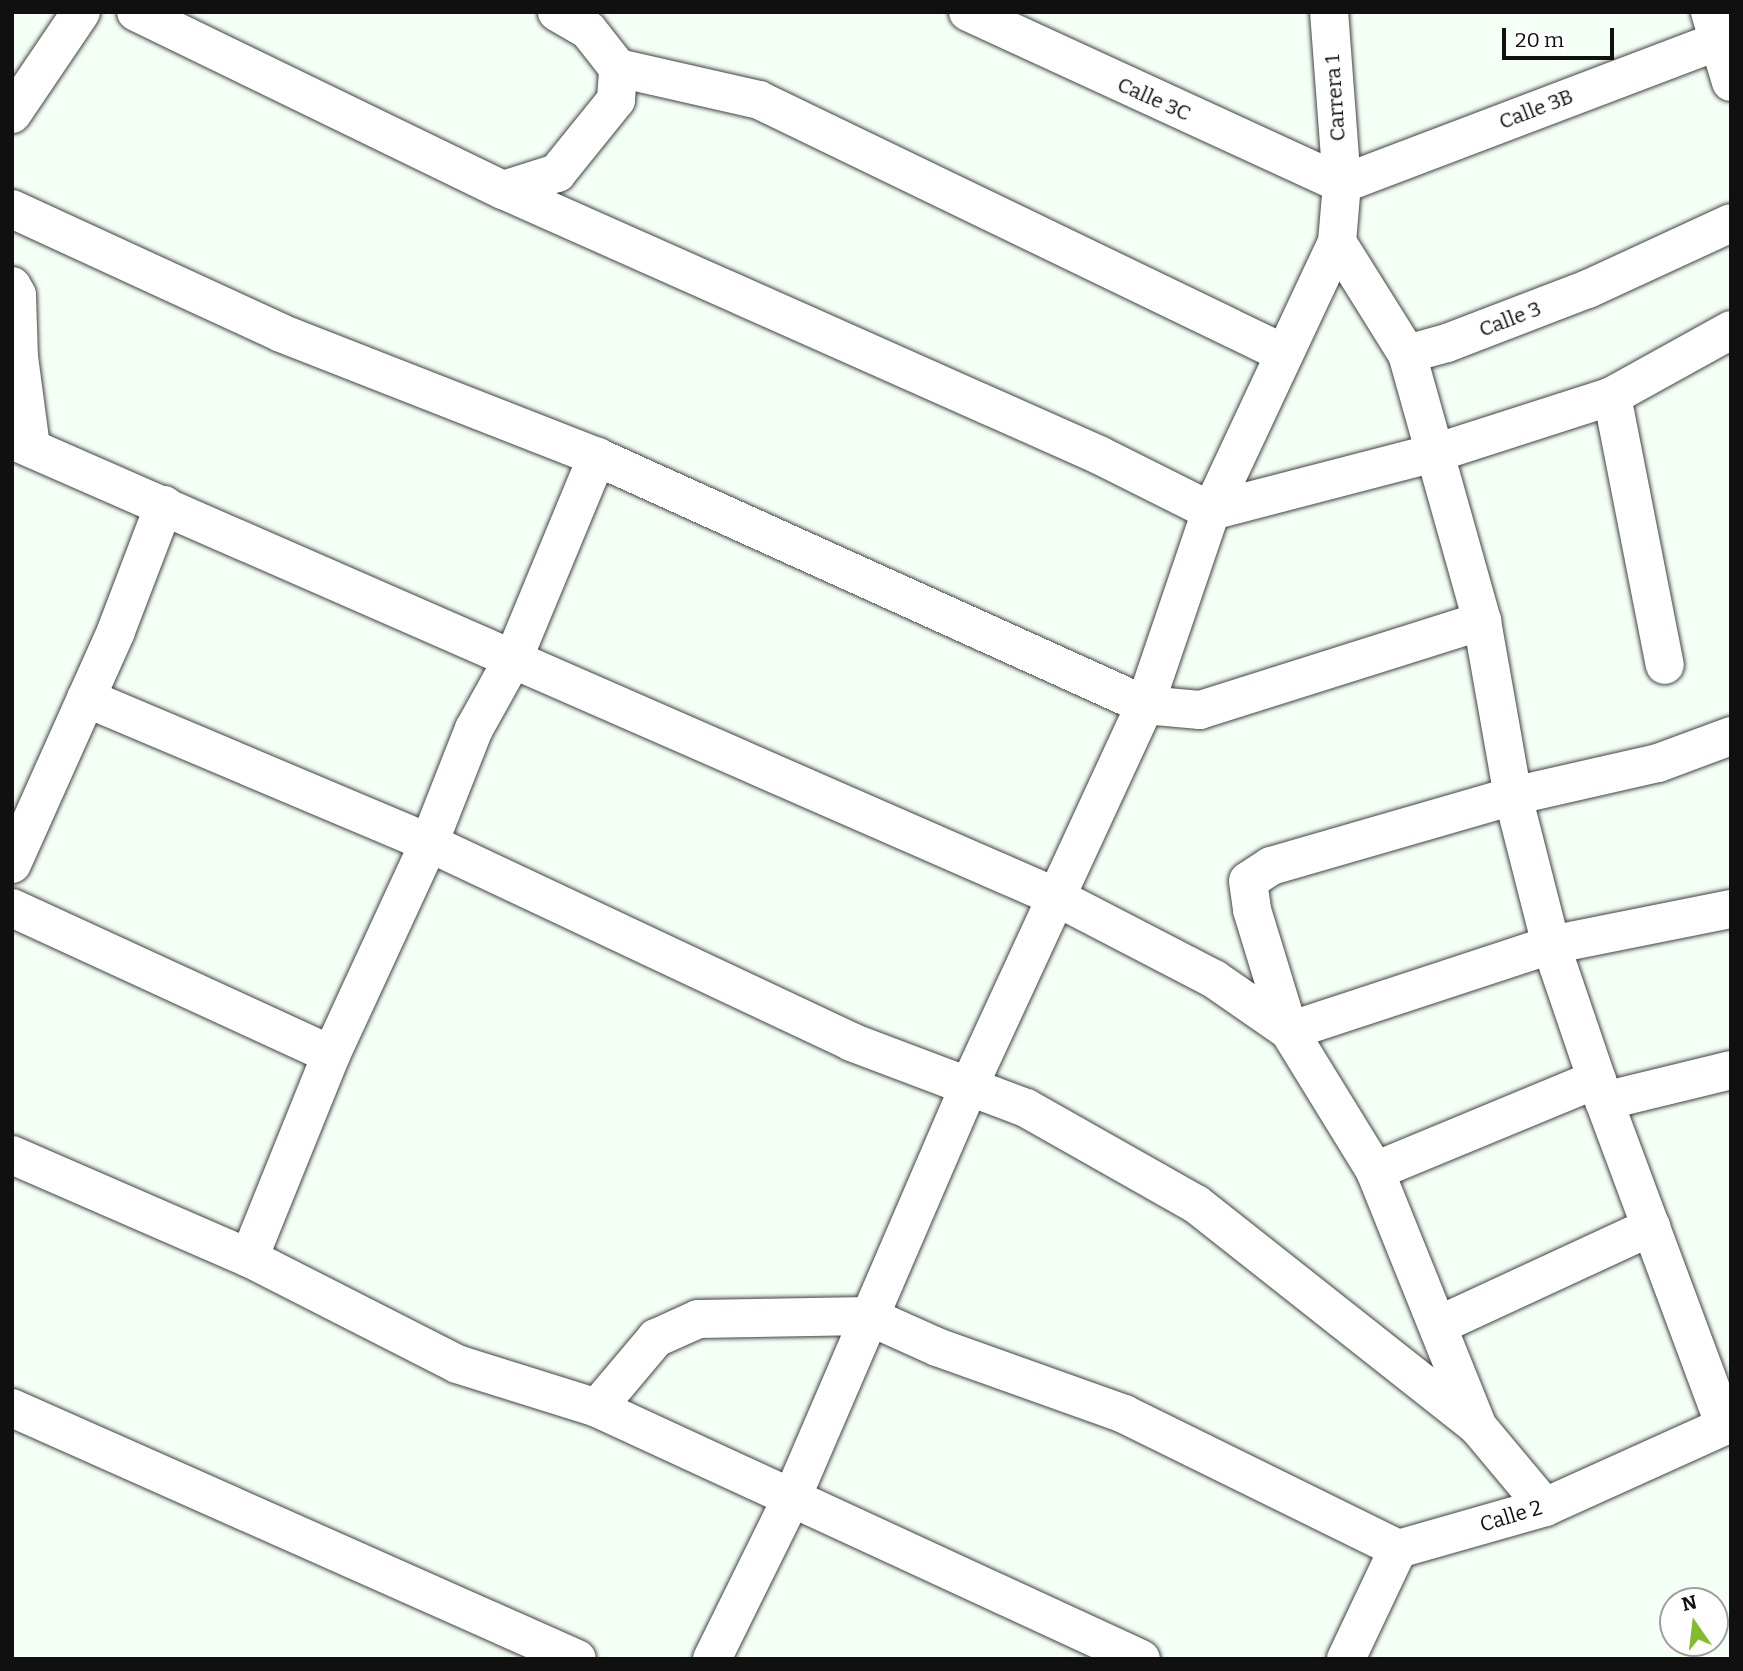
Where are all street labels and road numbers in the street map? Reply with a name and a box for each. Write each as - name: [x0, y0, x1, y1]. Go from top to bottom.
- street label: Carrera 1: [1319, 54, 1351, 142]
- street label: Calle 3C: [1113, 72, 1195, 126]
- street label: Calle 3B: [1495, 83, 1577, 135]
- street label: Calle 3: [1475, 296, 1545, 342]
- street label: Calle 2: [1477, 1495, 1545, 1537]

